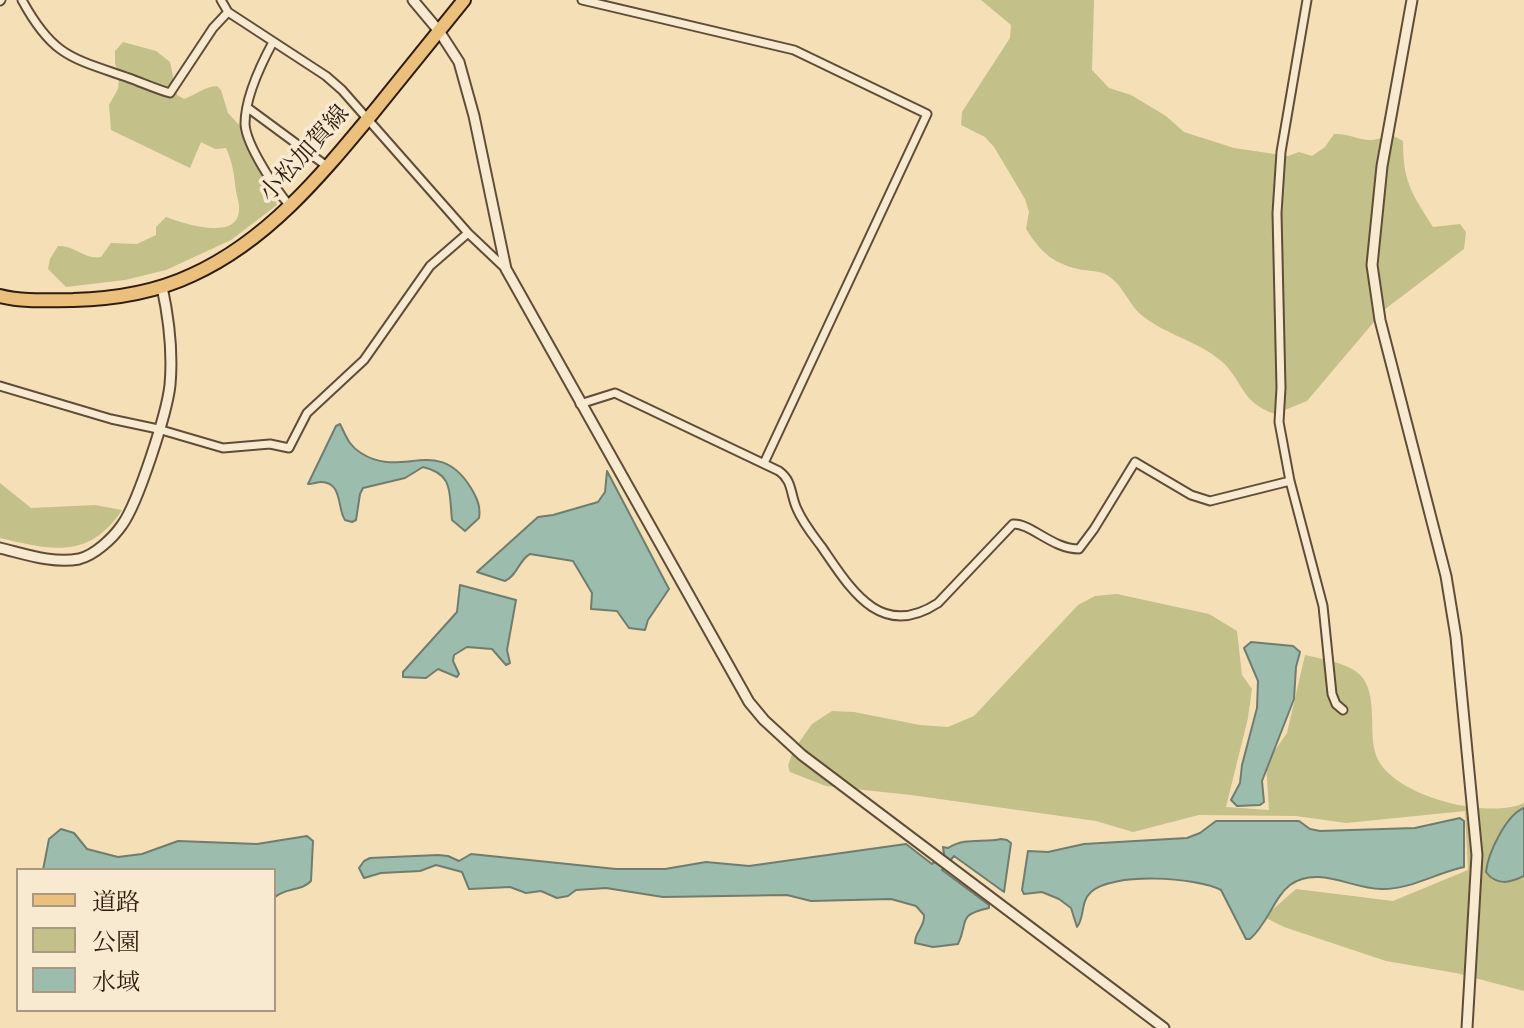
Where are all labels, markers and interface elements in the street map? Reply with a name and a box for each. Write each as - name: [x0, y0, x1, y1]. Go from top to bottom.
- street label: 小松加賀線: [254, 100, 356, 208]
- legend: [16, 868, 276, 1012]
- text: 道路: [92, 892, 140, 916]
- text: 公園: [92, 932, 140, 956]
- text: 水域: [92, 972, 140, 996]

